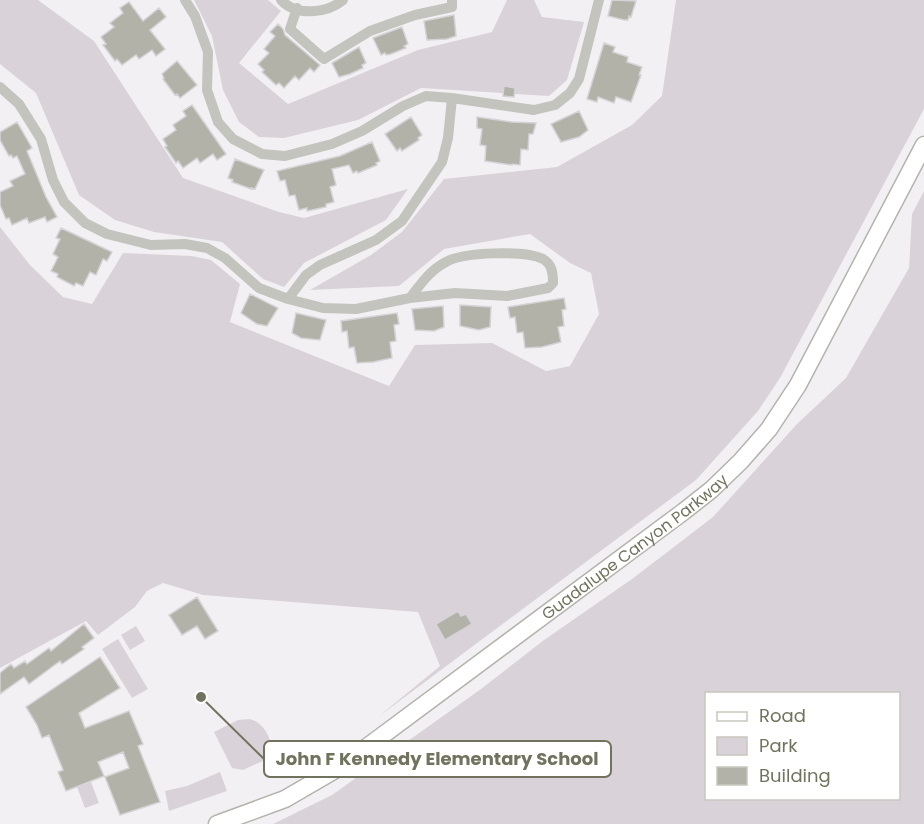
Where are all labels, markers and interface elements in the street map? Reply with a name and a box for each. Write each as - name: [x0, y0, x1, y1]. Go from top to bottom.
- street label: Guadalupe Canyon Parkway: [537, 468, 733, 625]
- legend: [705, 692, 900, 800]
- text: Road: [759, 703, 806, 728]
- text: Park: [759, 733, 798, 758]
- callout: John F Kennedy Elementary School: [264, 741, 611, 777]
- text: John F Kennedy Elementary School: [275, 746, 599, 771]
- text: Building: [759, 763, 831, 788]

